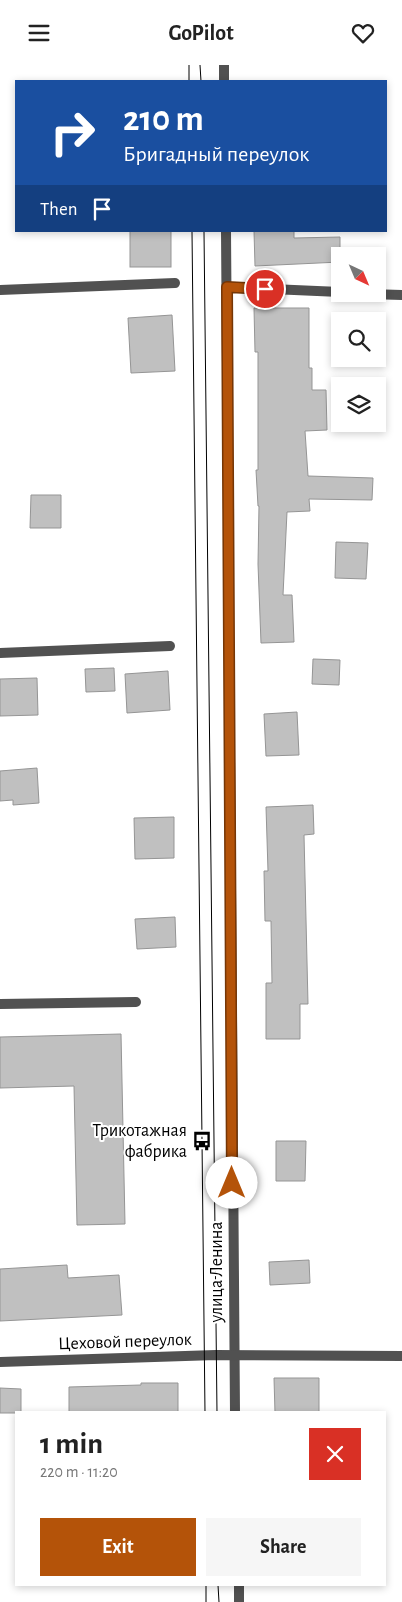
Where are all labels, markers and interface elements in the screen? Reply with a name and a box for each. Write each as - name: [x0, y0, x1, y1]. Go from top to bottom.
- icon: menu: [25, 19, 53, 47]
- icon: heart: [349, 19, 377, 47]
- text: GoPilot: [168, 22, 234, 44]
- icon: right: [40, 100, 105, 165]
- text: 210 m: [123, 102, 204, 137]
- text: Бригадный переулок: [123, 143, 309, 165]
- icon: arrive: [88, 195, 116, 223]
- text: Then: [40, 200, 78, 219]
- north arrow: [331, 247, 386, 303]
- map controls: [331, 247, 386, 432]
- pin: [244, 268, 286, 310]
- icon: arrive: [251, 275, 279, 303]
- button: search: [331, 312, 386, 367]
- button: layers: [331, 377, 386, 432]
- place label: Трикотажная фабрика: [92, 1122, 187, 1161]
- bus stop icon: Трикотажная фабрика: [191, 1130, 213, 1152]
- position arrow: [205, 1156, 257, 1208]
- street label: улица Ленина: [208, 1221, 226, 1324]
- street label: Цеховой переулок: [58, 1331, 193, 1353]
- button: close: [309, 1428, 361, 1480]
- text: 1 min: [40, 1429, 103, 1459]
- text: 220 m · 11:20: [40, 1464, 118, 1480]
- button: Exit: [40, 1518, 196, 1576]
- button: Share: [206, 1518, 361, 1576]

